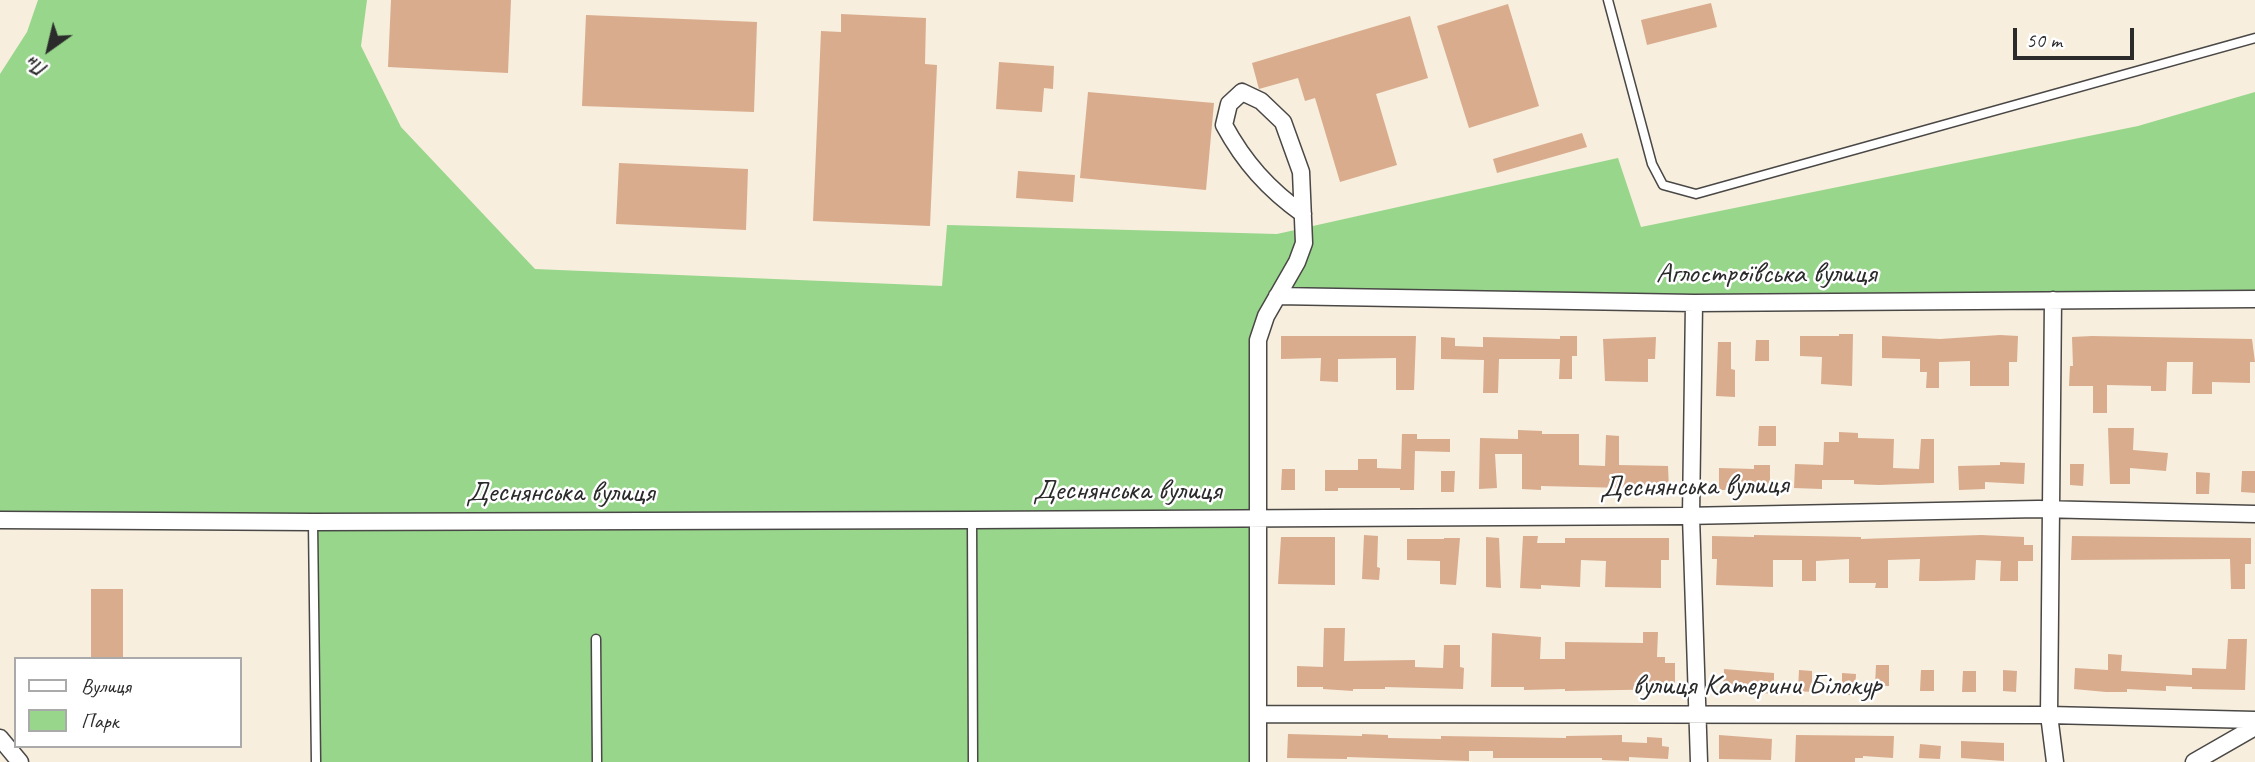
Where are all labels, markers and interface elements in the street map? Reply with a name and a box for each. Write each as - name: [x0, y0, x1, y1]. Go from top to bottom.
- north arrow: [14, 14, 84, 84]
- scale bar: [2017, 14, 2138, 58]
- text: 50 m: [2026, 27, 2062, 53]
- text: Пн: [22, 51, 52, 82]
- street label: Аглостроївська вулиця: [1656, 256, 1876, 292]
- street label: Деснянська вулиця: [1599, 467, 1789, 507]
- street label: Деснянська вулиця: [1033, 473, 1221, 509]
- street label: Деснянська вулиця: [466, 475, 654, 511]
- legend: [14, 657, 242, 748]
- street label: вулиця Катерини Білокур: [1633, 668, 1881, 704]
- text: Вулиця: [81, 673, 131, 699]
- text: Парк: [81, 708, 118, 734]

